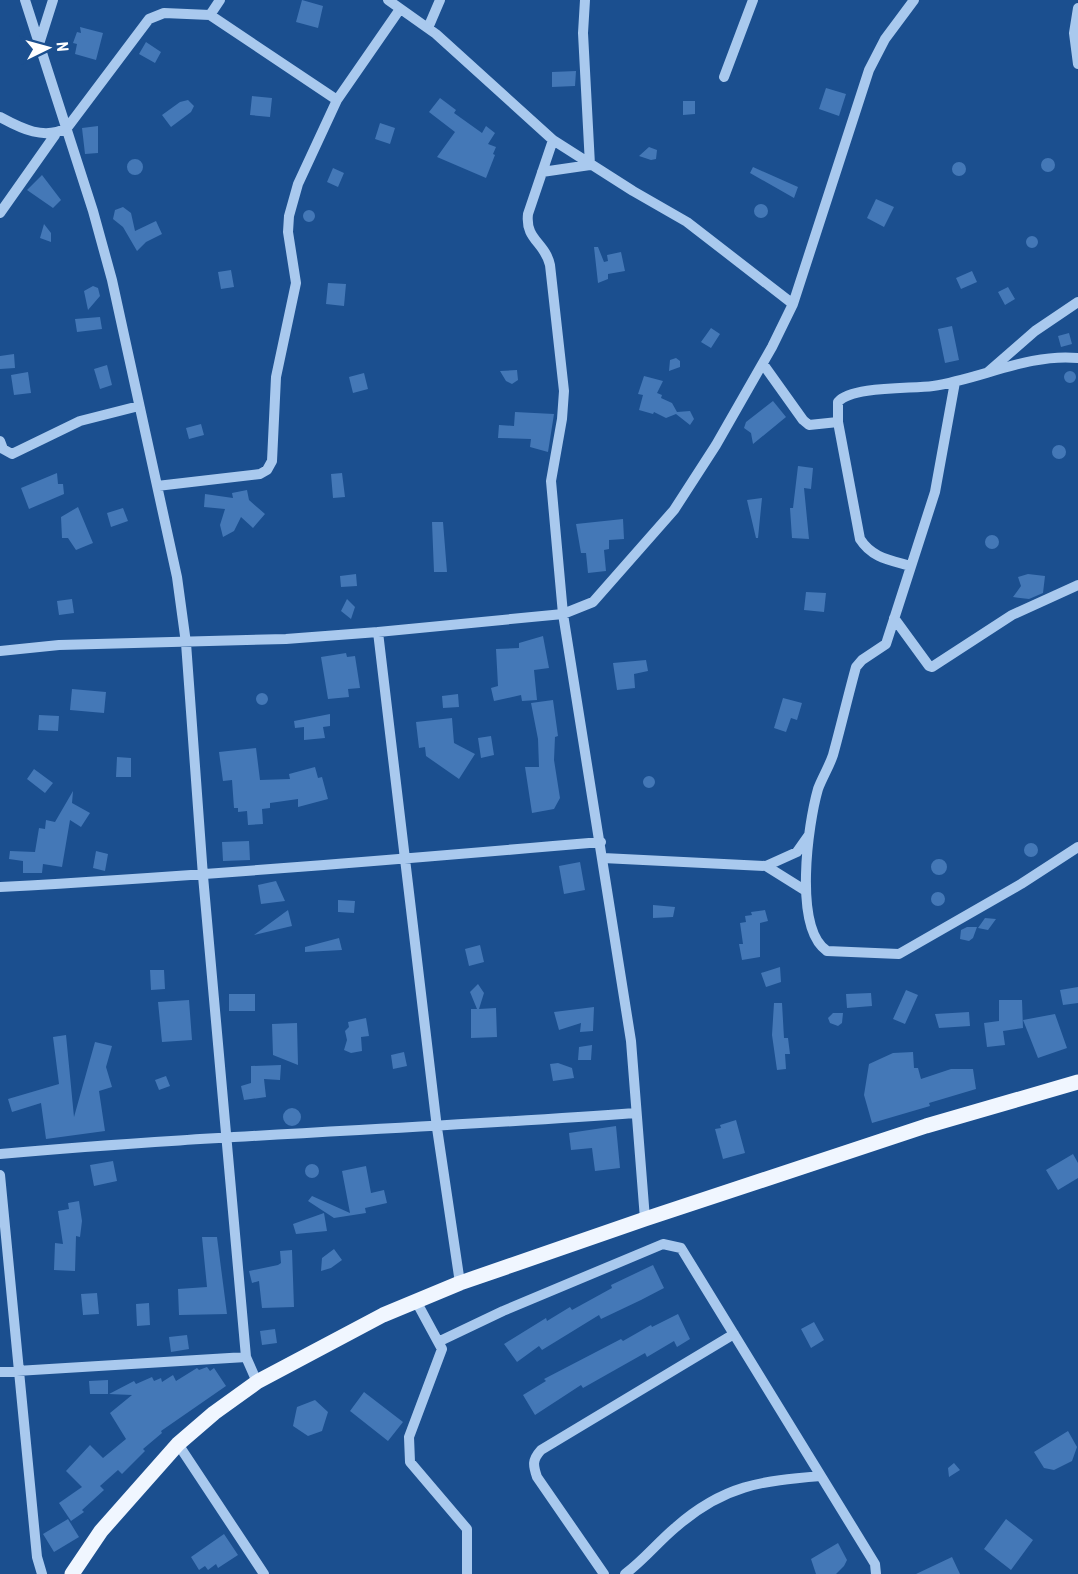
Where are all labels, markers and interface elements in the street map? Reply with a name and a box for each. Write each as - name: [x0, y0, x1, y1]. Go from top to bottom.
- north arrow: [18, 18, 78, 78]
- text: N: [53, 41, 72, 52]

